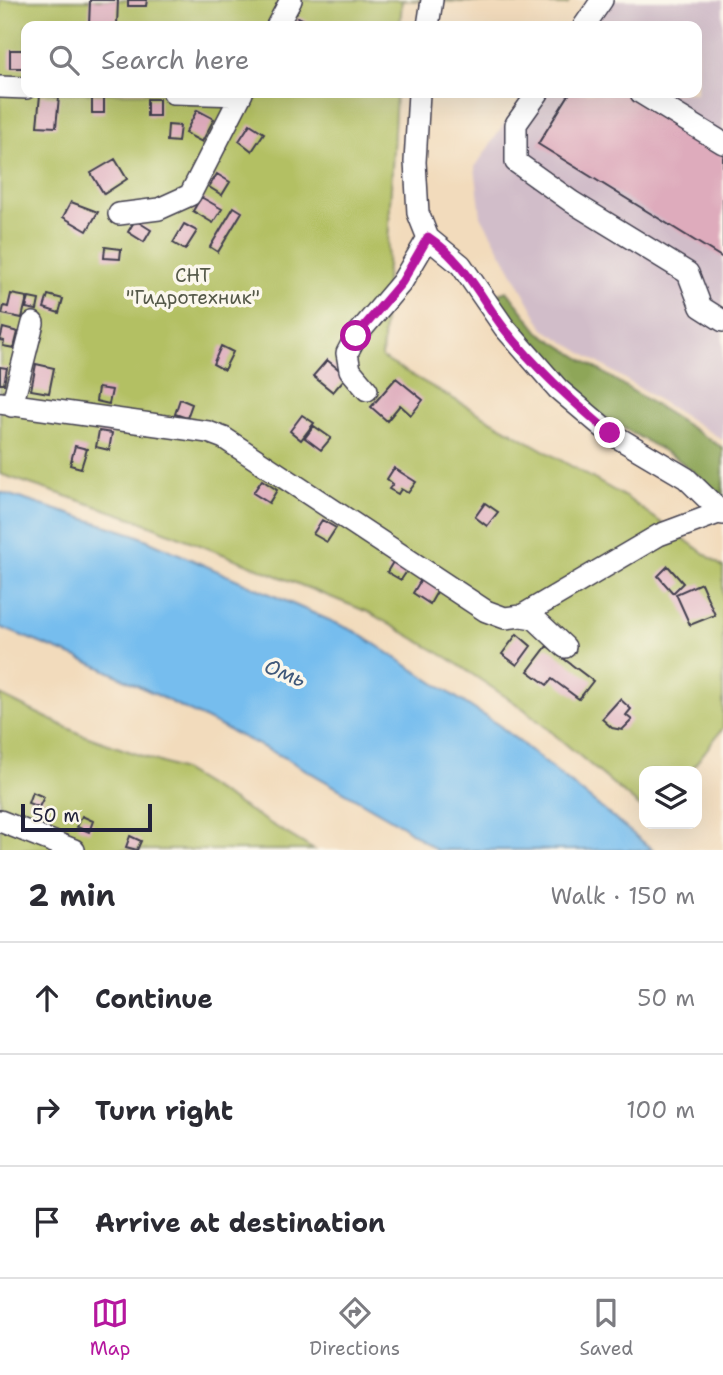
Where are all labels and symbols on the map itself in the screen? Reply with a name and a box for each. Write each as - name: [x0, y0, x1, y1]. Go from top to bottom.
- park label: СНТ "Гидротехник": [126, 263, 260, 310]
- route start: [340, 320, 371, 351]
- route end: [594, 417, 625, 448]
- water label: Омь: [260, 652, 310, 694]
- scale bar: [21, 801, 152, 833]

